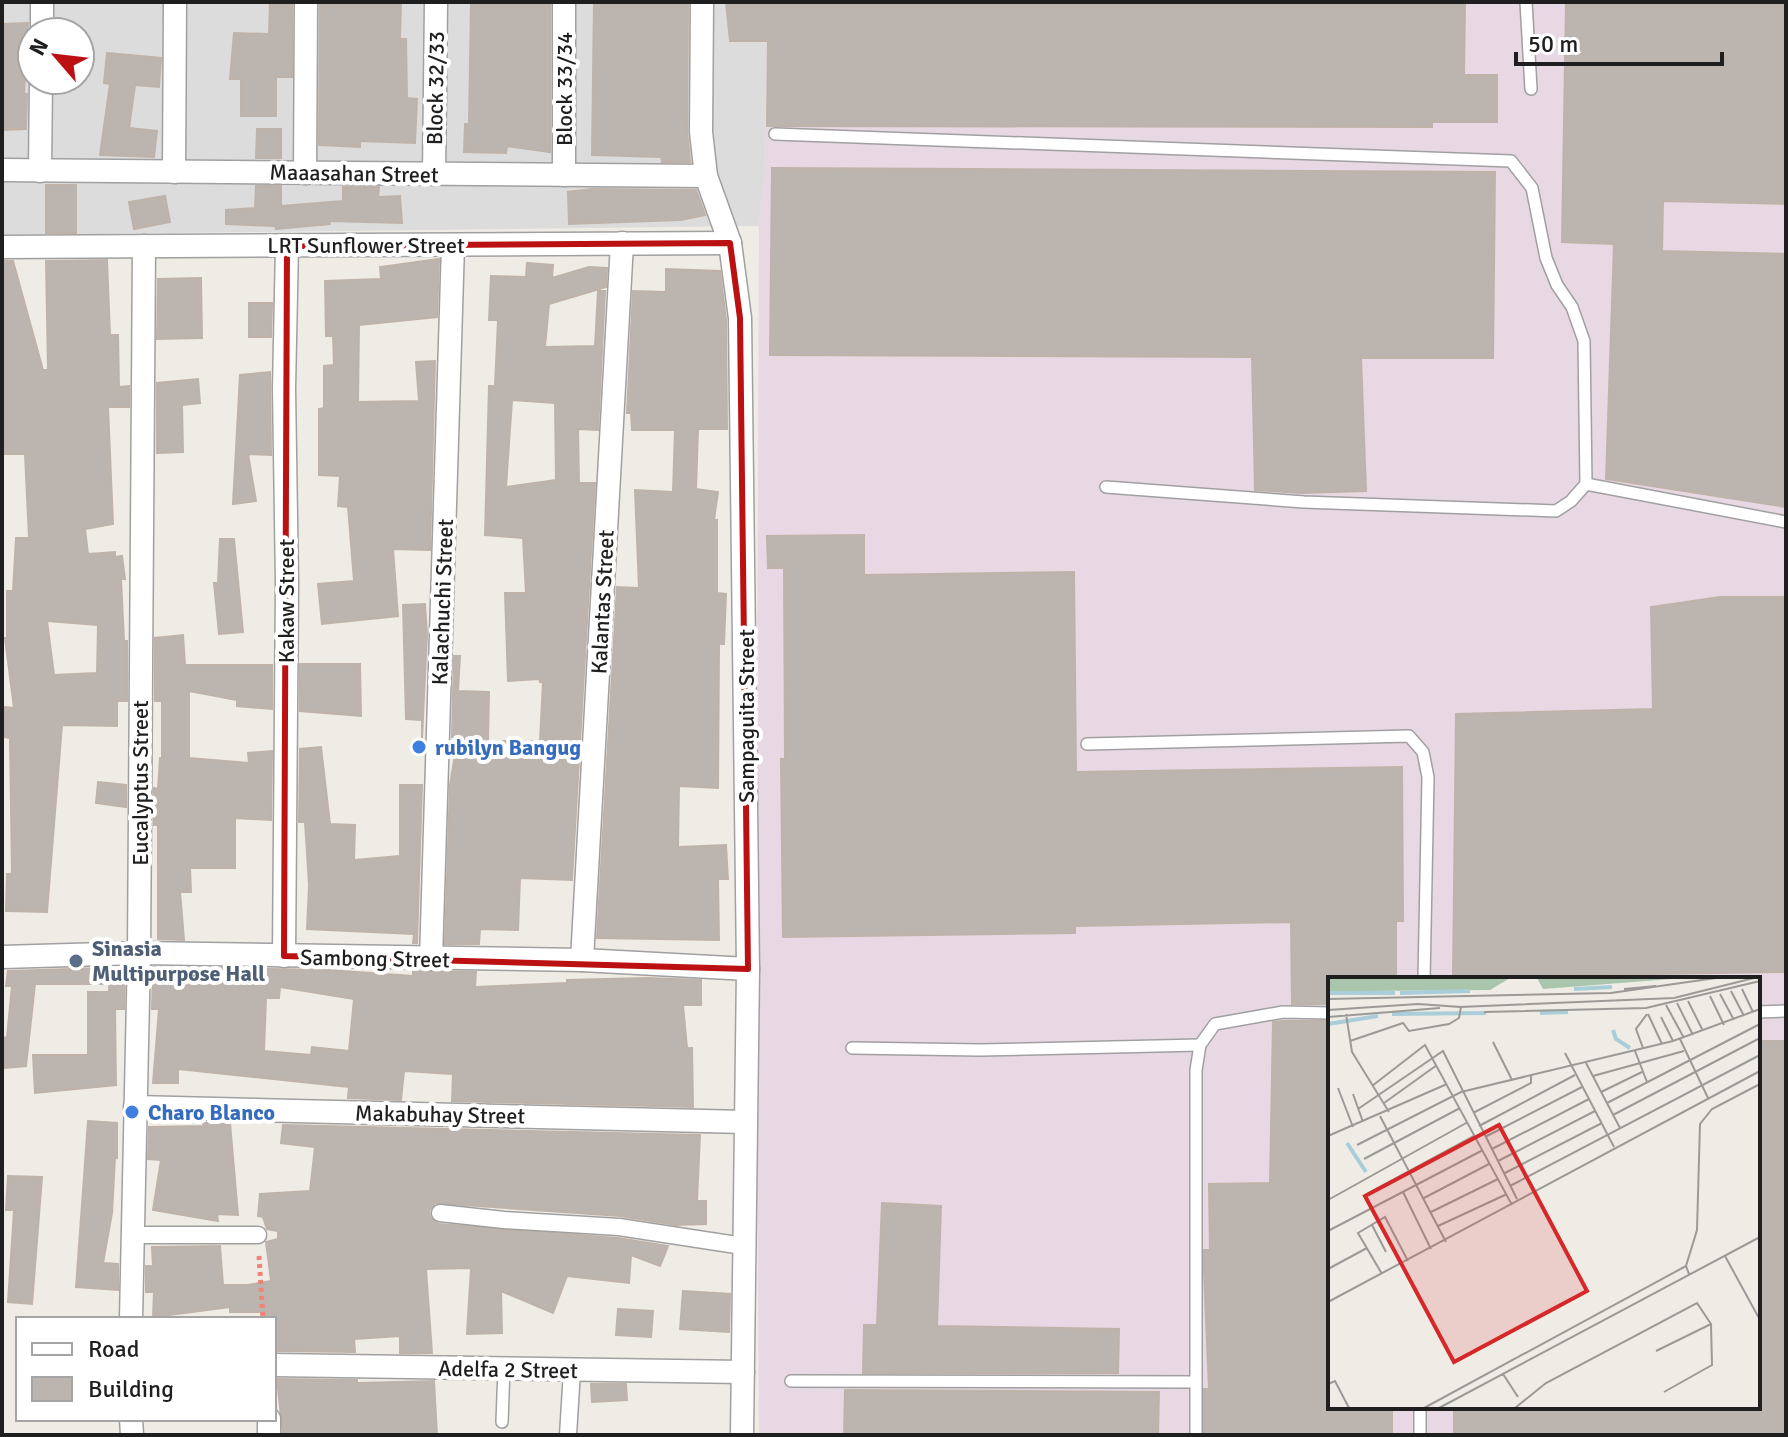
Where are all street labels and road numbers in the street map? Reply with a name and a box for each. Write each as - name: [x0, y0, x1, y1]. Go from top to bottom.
- street label: Block 32/33: [421, 31, 450, 145]
- street label: Block 33/34: [551, 32, 578, 146]
- street label: Maaasahan Street: [269, 159, 439, 188]
- street label: LRT Sunflower Street: [267, 232, 465, 259]
- street label: Kalachuchi Street: [426, 518, 459, 686]
- street label: Kalantas Street: [585, 529, 620, 675]
- street label: Kakaw Street: [273, 539, 300, 663]
- street label: Sampaguita Street: [733, 629, 760, 803]
- street label: Eucalyptus Street: [127, 700, 154, 866]
- street label: Sambong Street: [300, 944, 450, 973]
- street label: Makabuhay Street: [355, 1100, 526, 1129]
- street label: Adelfa 2 Street: [438, 1355, 578, 1384]

